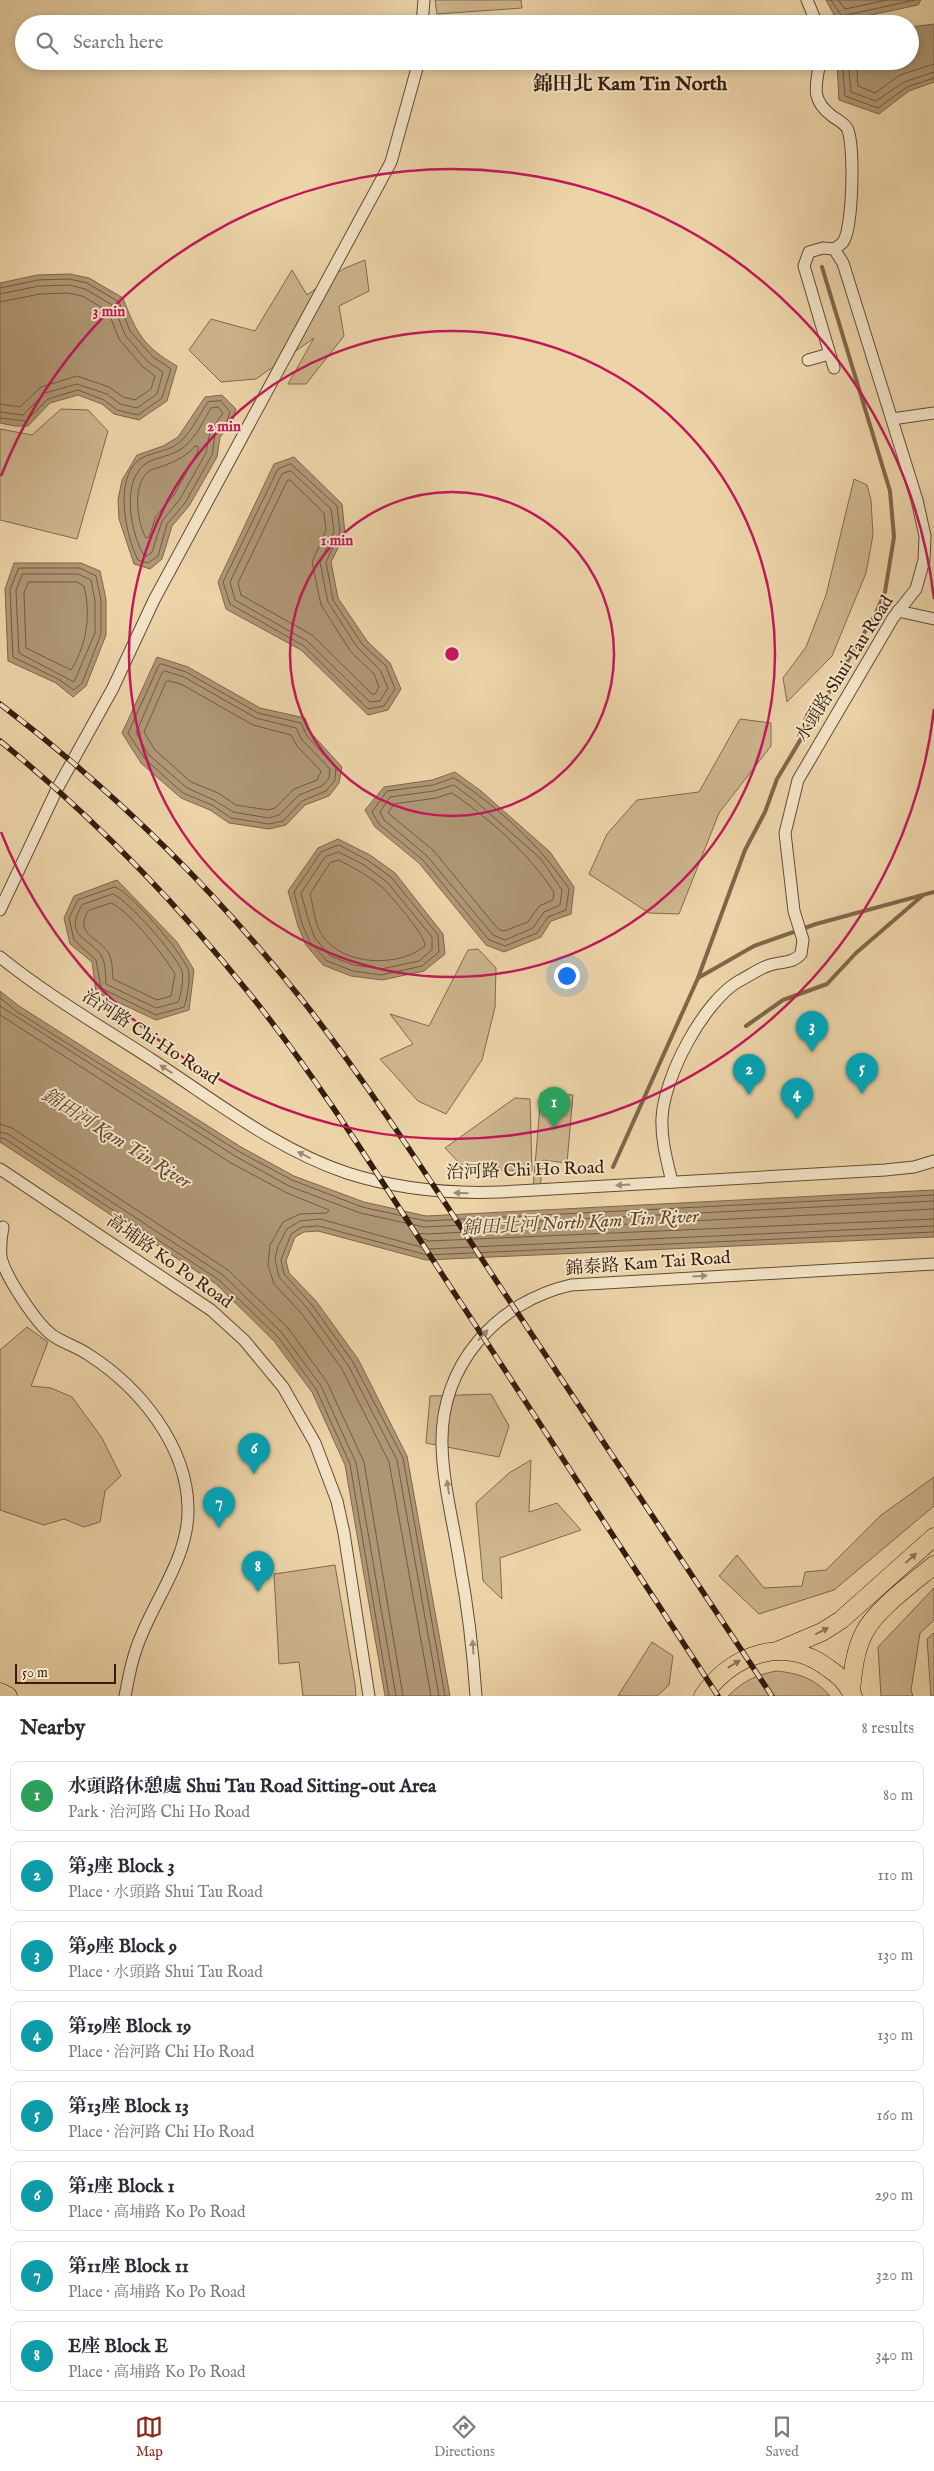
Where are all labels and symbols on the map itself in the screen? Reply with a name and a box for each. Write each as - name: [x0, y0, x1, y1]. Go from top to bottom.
- district label: 錦田北 Kam Tin North: [533, 72, 728, 97]
- text: 3 min: [93, 302, 125, 321]
- text: 2 min: [207, 417, 241, 436]
- text: 1 min: [321, 531, 353, 550]
- street label: 水頭路 Shui Tau Road: [791, 591, 900, 746]
- centre of rings: [443, 645, 461, 663]
- your location: [554, 963, 580, 989]
- street label: 治河路 Chi Ho Road: [77, 985, 223, 1091]
- pin: 3: [796, 1011, 828, 1052]
- pin: 5: [846, 1053, 878, 1094]
- pin: 2: [733, 1054, 765, 1095]
- one-way arrow: [159, 1064, 173, 1074]
- pin: 4: [781, 1078, 813, 1119]
- water label: 錦田河 Kam Tin River: [37, 1083, 196, 1195]
- pin: 1: [538, 1087, 570, 1128]
- one-way arrow: [297, 1150, 311, 1158]
- street label: 治河路 Chi Ho Road: [445, 1157, 605, 1185]
- one-way arrow: [615, 1182, 631, 1190]
- one-way arrow: [452, 1189, 468, 1197]
- water label: 錦田北河 North Kam Tin River: [461, 1205, 701, 1241]
- street label: 高埔路 Ko Po Road: [101, 1210, 237, 1314]
- street label: 錦泰路 Kam Tai Road: [565, 1247, 732, 1281]
- one-way arrow: [692, 1272, 708, 1280]
- one-way arrow: [477, 1329, 488, 1341]
- pin: 6: [238, 1433, 270, 1474]
- one-way arrow: [443, 1479, 451, 1495]
- pin: 7: [203, 1487, 235, 1528]
- pin: 8: [242, 1551, 274, 1592]
- one-way arrow: [905, 1552, 918, 1563]
- one-way arrow: [815, 1627, 829, 1635]
- one-way arrow: [469, 1639, 477, 1655]
- one-way arrow: [728, 1659, 741, 1668]
- scale bar: [15, 1661, 116, 1684]

